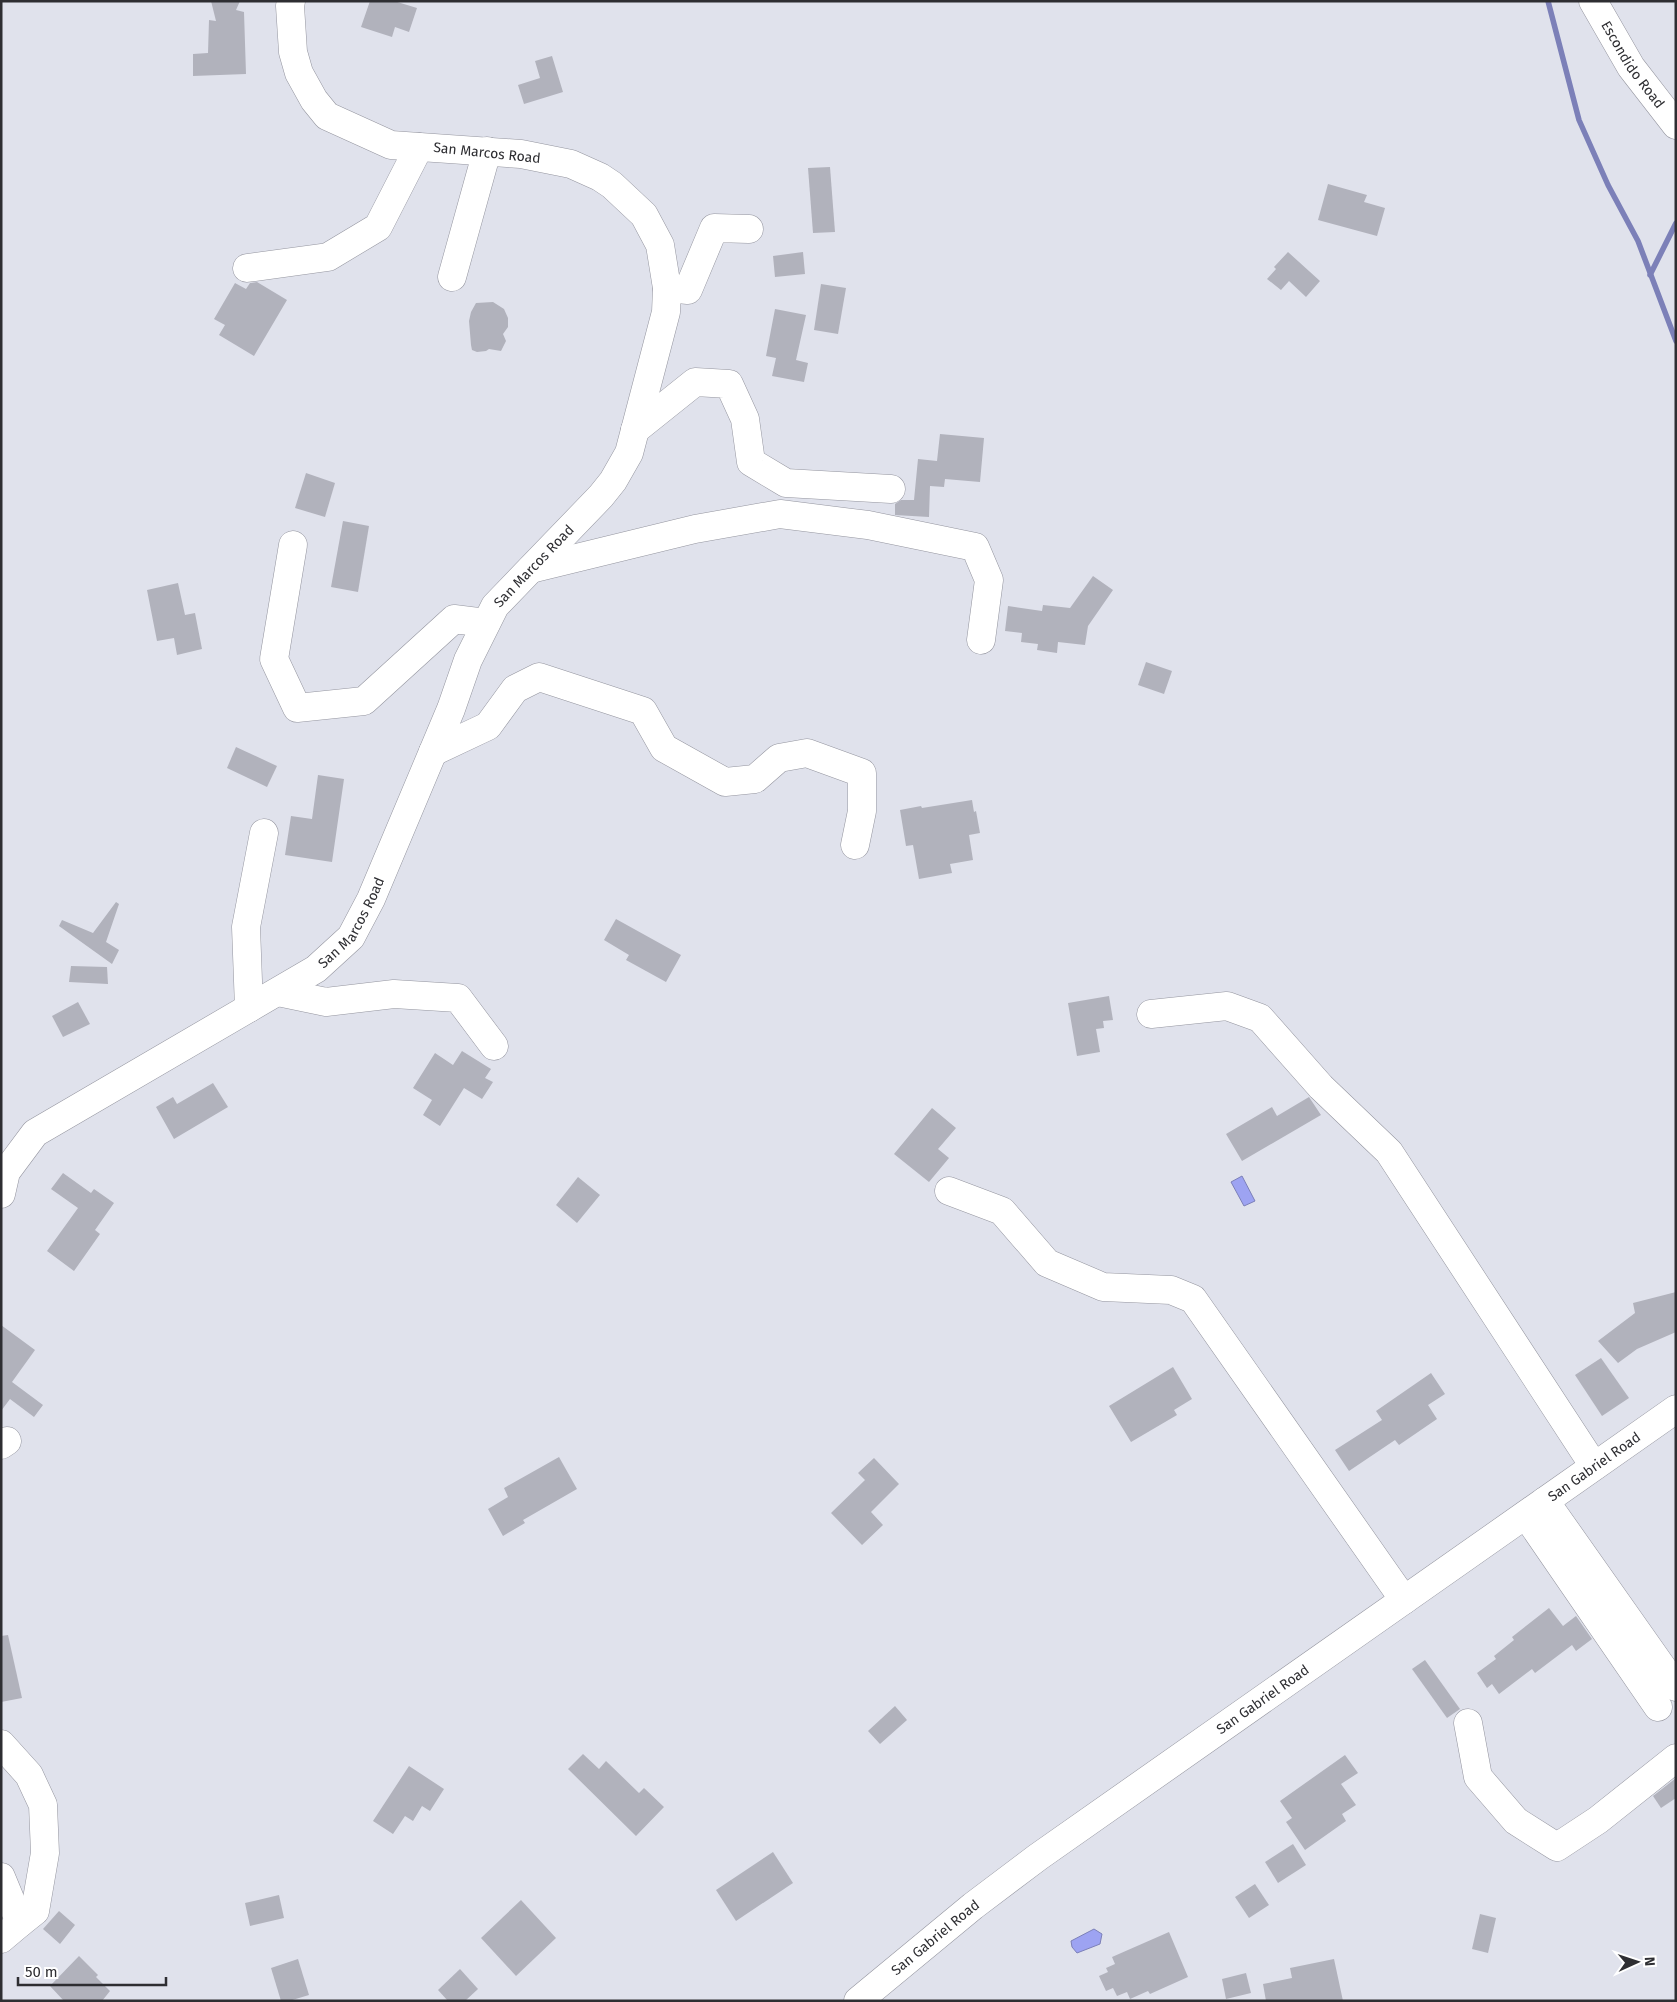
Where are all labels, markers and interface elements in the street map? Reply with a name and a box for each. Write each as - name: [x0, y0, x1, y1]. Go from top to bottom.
- street label: Escondido Road: [1598, 18, 1668, 111]
- street label: San Marcos Road: [433, 139, 541, 167]
- street label: San Marcos Road: [490, 521, 577, 611]
- street label: San Marcos Road: [314, 874, 388, 972]
- street label: San Gabriel Road: [1544, 1428, 1644, 1505]
- street label: San Gabriel Road: [1213, 1661, 1312, 1738]
- street label: San Gabriel Road: [888, 1896, 982, 1979]
- north arrow: [1612, 1937, 1662, 1987]
- scale bar: [18, 1954, 165, 1986]
- text: N: [1641, 1956, 1658, 1966]
- text: 50 m: [25, 1963, 58, 1981]

